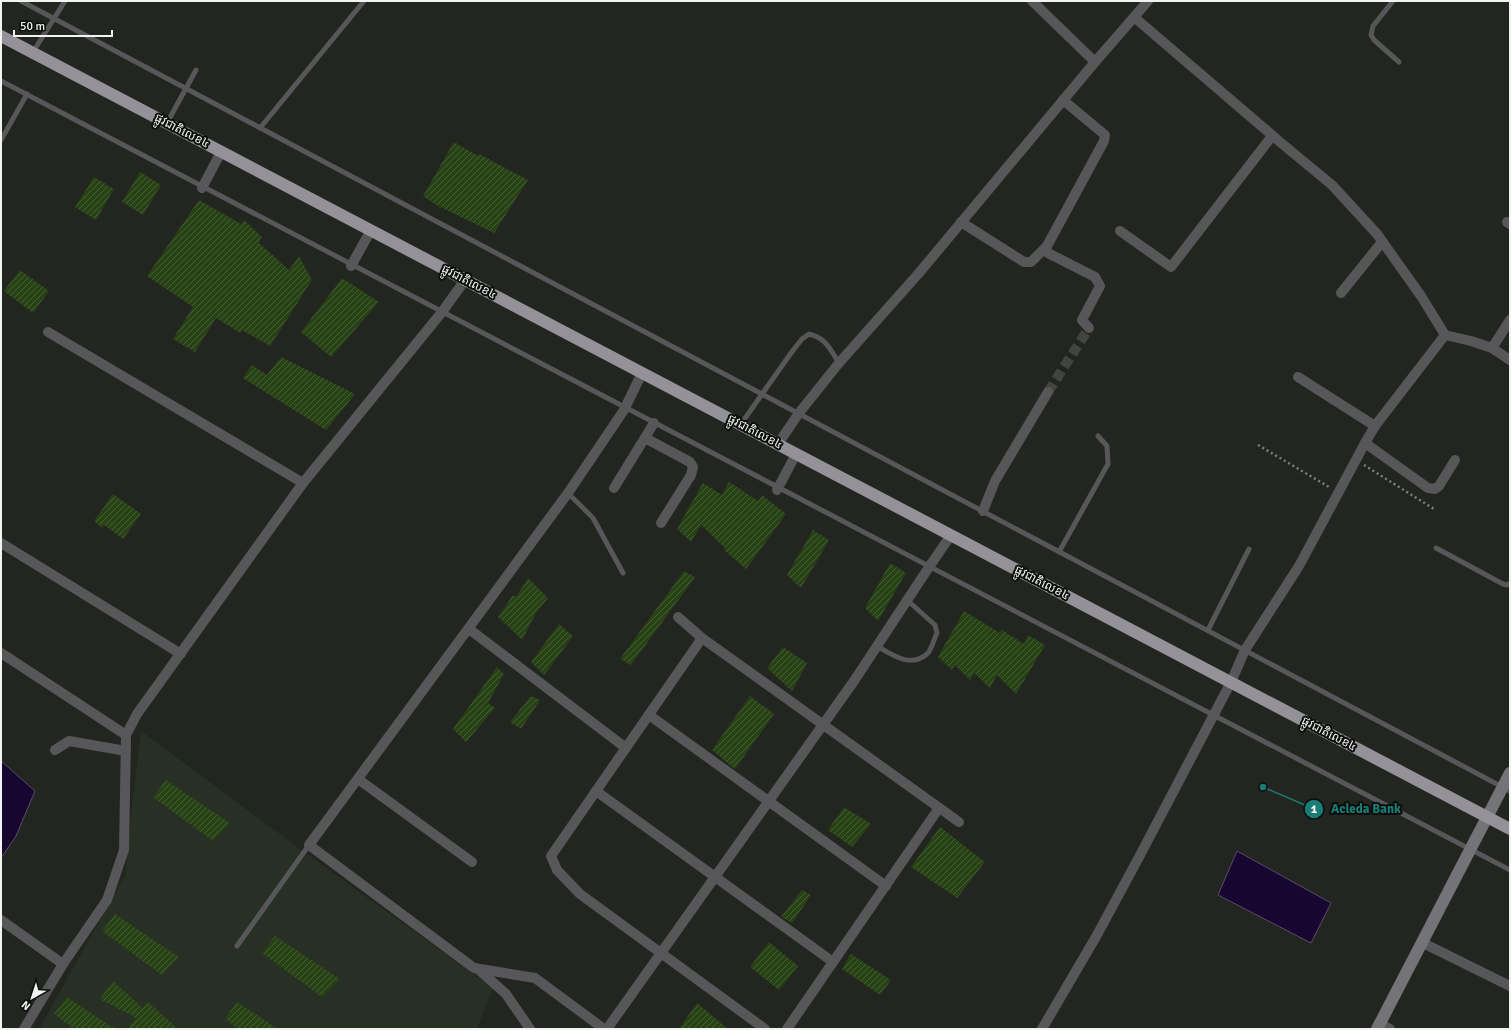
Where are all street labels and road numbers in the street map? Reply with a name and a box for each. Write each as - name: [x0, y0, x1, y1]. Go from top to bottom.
- street label: ផ្លូវជាតិលេខ៤: [151, 110, 212, 154]
- street label: ផ្លូវជាតិលេខ៤: [438, 261, 499, 305]
- street label: ផ្លូវជាតិលេខ៤: [724, 411, 785, 455]
- street label: ផ្លូវជាតិលេខ៤: [1011, 562, 1072, 606]
- street label: ផ្លូវជាតិលេខ៤: [1298, 713, 1359, 757]

